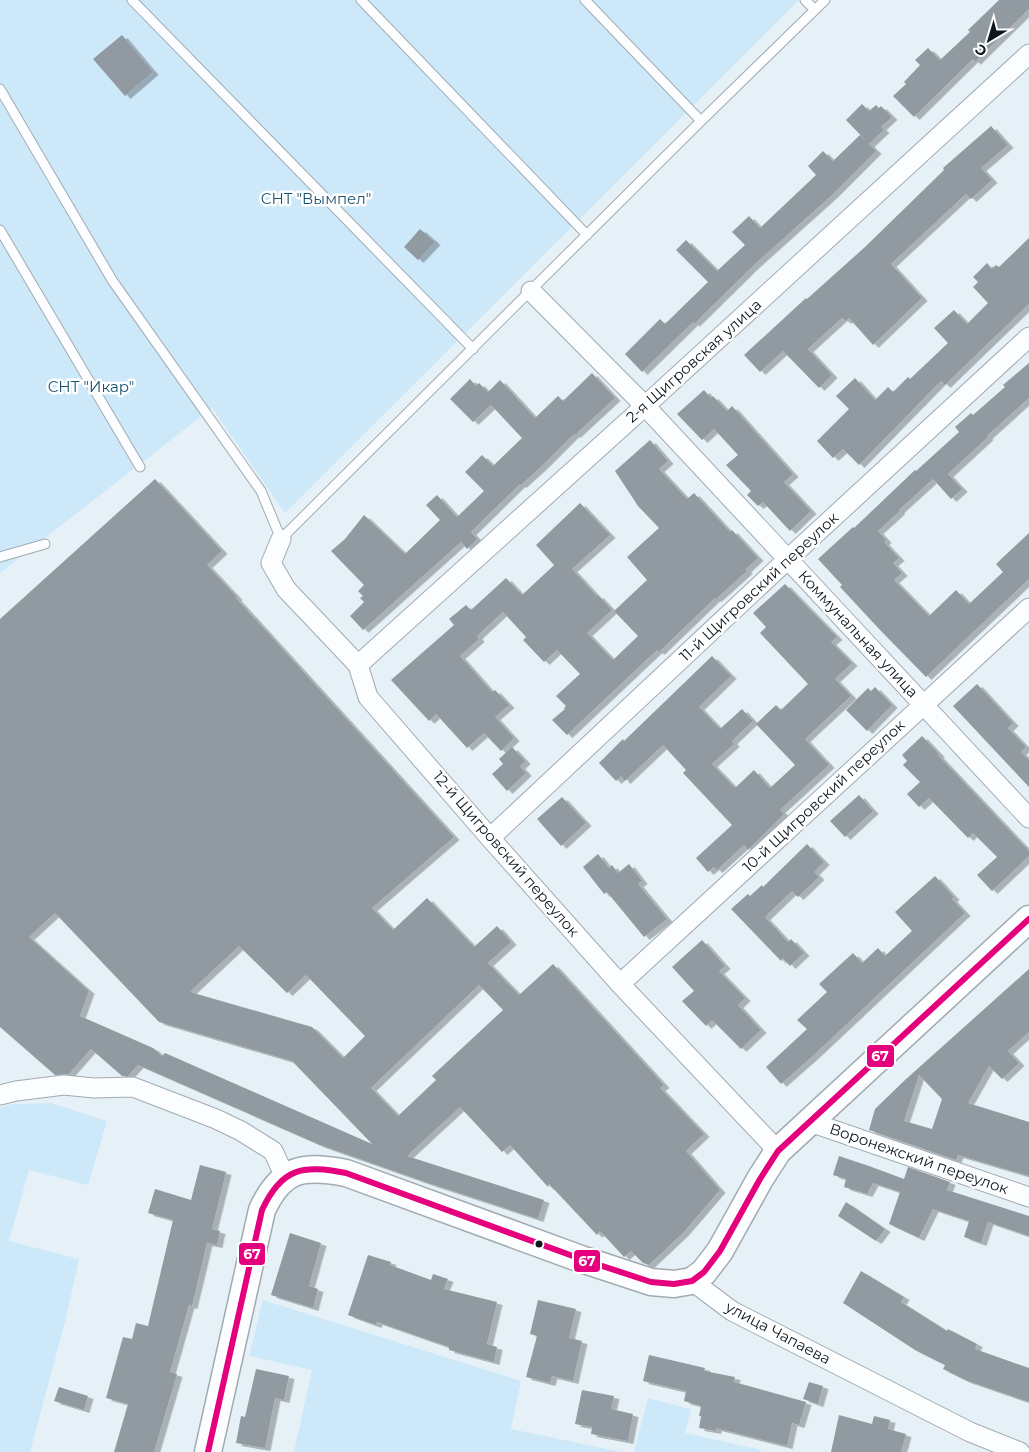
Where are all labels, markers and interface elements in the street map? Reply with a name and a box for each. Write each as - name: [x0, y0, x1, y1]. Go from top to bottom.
- north arrow: [964, 15, 1014, 65]
- text: С: [971, 40, 991, 60]
- park label: СНТ "Вымпел": [261, 189, 371, 208]
- street label: 2-я Щигровская улица: [622, 295, 765, 426]
- park label: СНТ "Икар": [48, 377, 134, 396]
- street label: 11-й Щигровский переулок: [675, 508, 842, 665]
- street label: Коммунальная улица: [794, 566, 922, 701]
- street label: 10-й Щигровский переулок: [739, 715, 909, 876]
- street label: 12-й Щигровский переулок: [429, 767, 584, 941]
- line badge: 67: [866, 1044, 895, 1068]
- text: 67: [871, 1047, 889, 1065]
- street label: Воронежский переулок: [827, 1119, 1011, 1198]
- unlabelled marker: [534, 1239, 544, 1249]
- line badge: 67: [238, 1242, 266, 1266]
- text: 67: [243, 1245, 261, 1263]
- line badge: 67: [573, 1249, 601, 1273]
- text: 67: [578, 1252, 596, 1270]
- street label: улица Чапаева: [722, 1296, 834, 1368]

